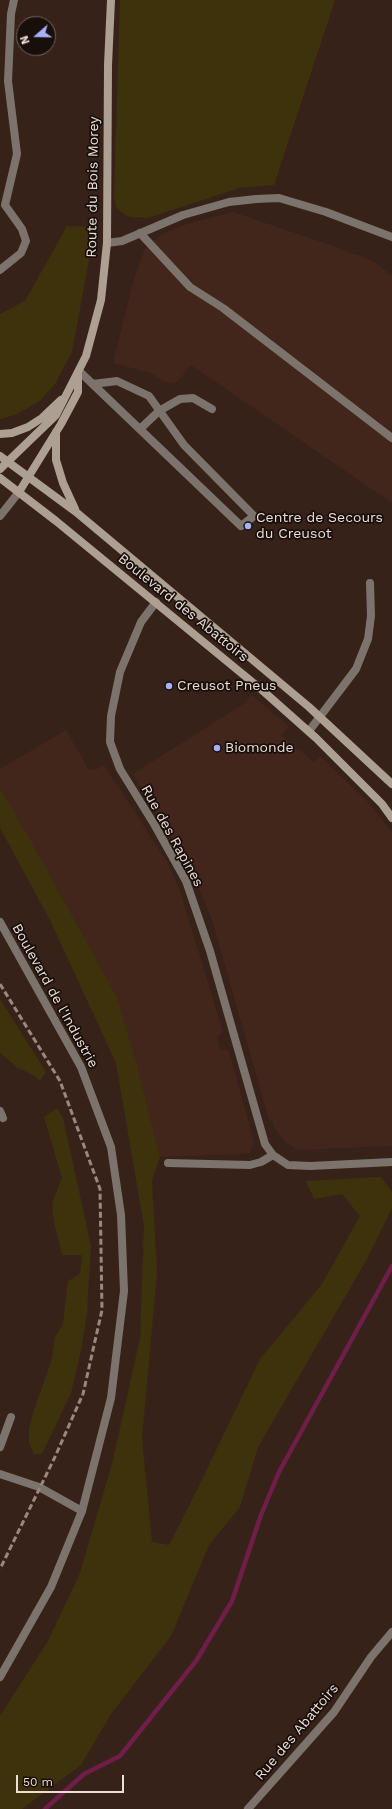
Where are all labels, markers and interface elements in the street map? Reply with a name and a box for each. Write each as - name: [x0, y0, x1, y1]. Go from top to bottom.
- north arrow: [16, 16, 56, 56]
- text: N: [18, 34, 33, 46]
- street label: Route du Bois Morey: [83, 116, 103, 258]
- place label: Centre de Secours du Creusot: [256, 510, 383, 542]
- marker: Centre de Secours du Creusot: [243, 521, 253, 531]
- street label: Boulevard des Abattoirs: [114, 550, 252, 666]
- place label: Creusot Pneus: [177, 678, 276, 694]
- marker: Creusot Pneus: [164, 681, 174, 691]
- place label: Biomonde: [225, 740, 294, 756]
- marker: Biomonde: [212, 743, 222, 753]
- street label: Rue des Rapines: [137, 782, 207, 890]
- street label: Boulevard de l'Industrie: [8, 921, 102, 1071]
- street label: Rue des Abattoirs: [252, 1680, 342, 1784]
- scale bar: [18, 1767, 126, 1793]
- text: 50 m: [23, 1775, 53, 1789]

